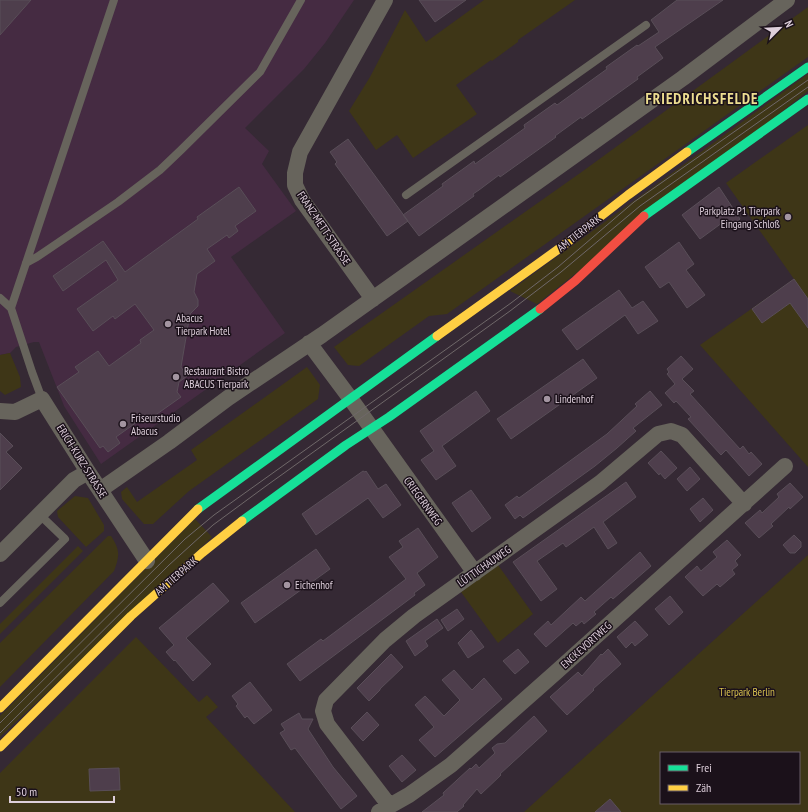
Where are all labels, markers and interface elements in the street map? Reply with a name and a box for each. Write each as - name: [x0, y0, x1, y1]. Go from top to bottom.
- north arrow: [760, 8, 800, 48]
- text: N: [782, 18, 797, 30]
- district label: FRIEDRICHSFELDE: [646, 89, 759, 108]
- street label: FRANZ-METT-STRASSE: [294, 189, 354, 268]
- place label: Parkplatz P1 Tierpark Eingang Schloß: [700, 204, 781, 231]
- street label: AM TIERPARK: [554, 211, 604, 255]
- marker: Parkplatz P1 Tierpark Eingang Schloß: [783, 212, 793, 222]
- place label: Abacus Tierpark Hotel: [176, 311, 231, 338]
- marker: Abacus Tierpark Hotel: [163, 319, 173, 329]
- place label: Restaurant Bistro ABACUS Tierpark: [184, 364, 249, 391]
- marker: Restaurant Bistro ABACUS Tierpark: [171, 372, 181, 382]
- place label: Lindenhof: [555, 392, 594, 406]
- marker: Lindenhof: [542, 394, 552, 404]
- place label: Friseurstudio Abacus: [131, 411, 181, 438]
- marker: Friseurstudio Abacus: [118, 419, 128, 429]
- street label: ERICH-KURZ-STRASSE: [54, 422, 110, 501]
- street label: CRIEGERNWEG: [401, 474, 445, 528]
- street label: LÜTTICHAUWEG: [454, 542, 514, 590]
- street label: AM TIERPARK: [152, 553, 201, 598]
- place label: Eichenhof: [295, 578, 334, 592]
- marker: Eichenhof: [282, 580, 292, 590]
- street label: ENCKEVORTWEG: [558, 618, 614, 672]
- park label: Tierpark Berlin: [719, 685, 775, 699]
- legend: [660, 752, 800, 804]
- text: Frei: [696, 760, 712, 775]
- scale bar: [10, 778, 114, 804]
- text: Zäh: [696, 780, 711, 795]
- text: 50 m: [16, 784, 37, 799]

